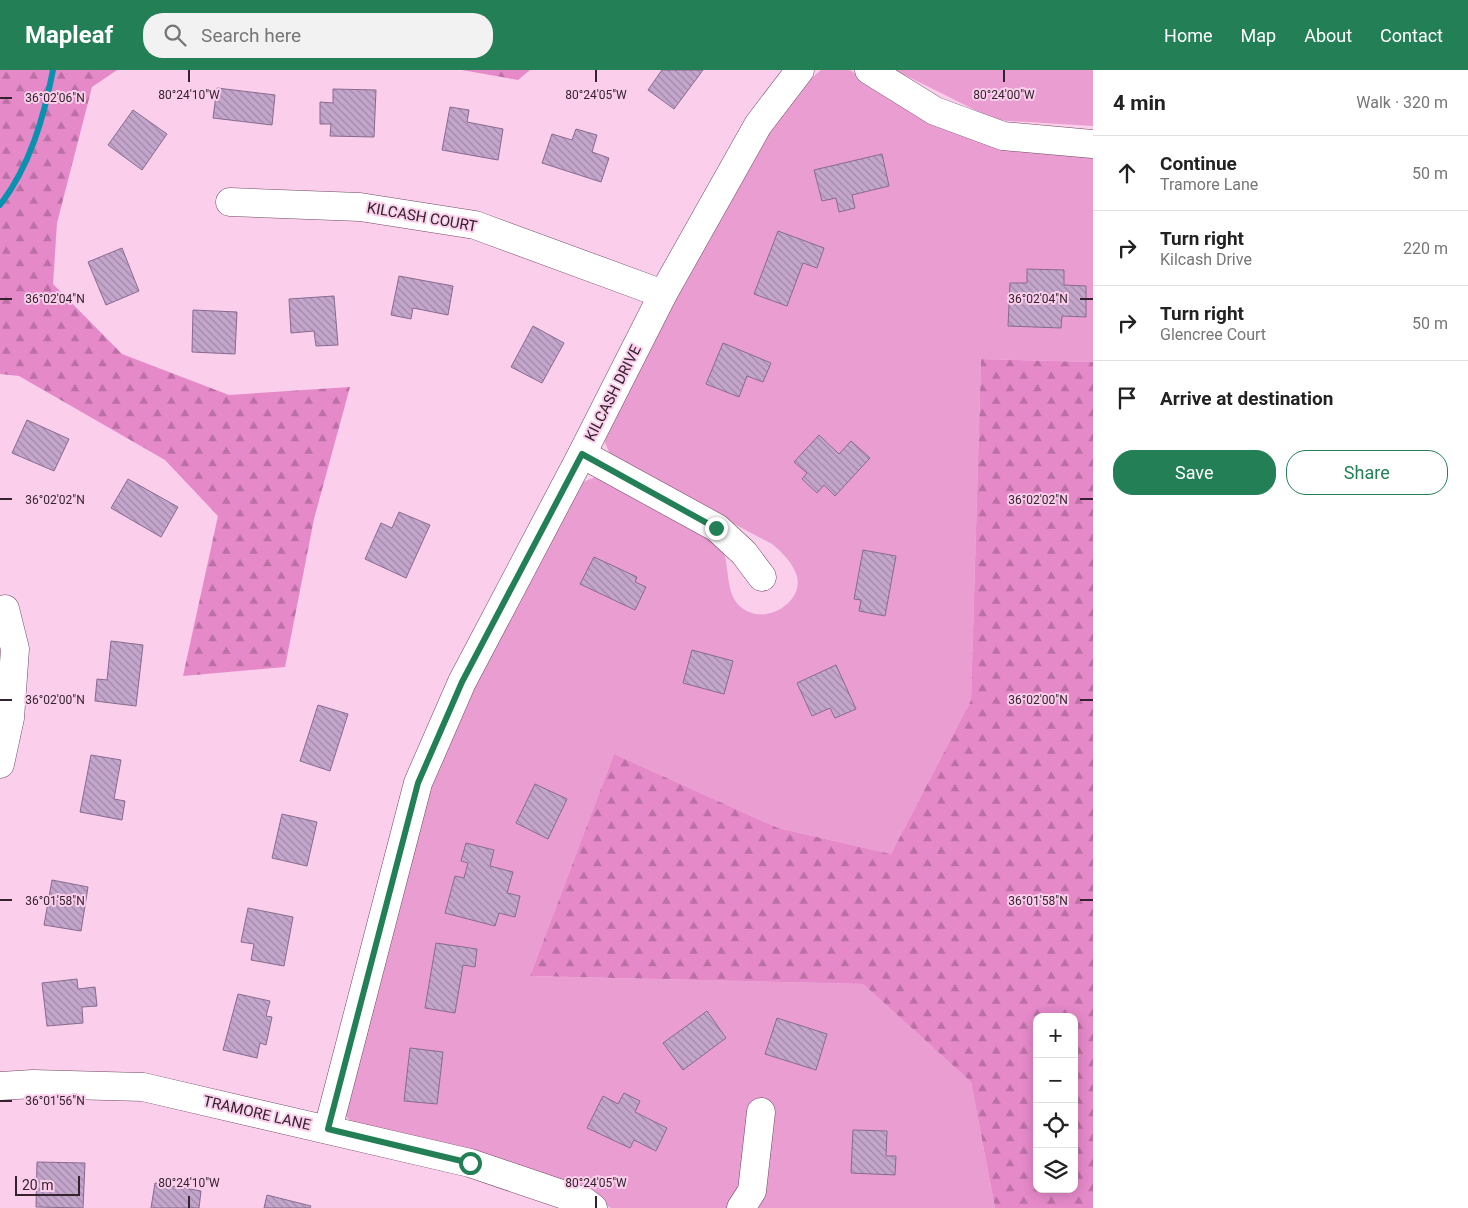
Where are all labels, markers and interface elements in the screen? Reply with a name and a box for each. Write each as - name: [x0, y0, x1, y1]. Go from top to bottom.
- search box: [143, 13, 493, 58]
- text: Mapleaf: [25, 21, 113, 49]
- icon: search: [161, 21, 189, 49]
- text: Search here: [201, 24, 301, 47]
- text: Home: [1164, 25, 1213, 46]
- text: Map: [1241, 25, 1276, 46]
- text: About: [1304, 25, 1352, 46]
- text: Contact: [1380, 25, 1443, 46]
- text: 80°24'10"W: [158, 88, 220, 102]
- text: 80°24'05"W: [565, 88, 627, 102]
- text: 80°24'00"W: [973, 88, 1035, 102]
- text: 36°02'06"N: [25, 91, 85, 105]
- text: 4 min: [1113, 91, 1166, 115]
- text: Walk · 320 m: [1356, 93, 1448, 112]
- text: Continue: [1160, 152, 1237, 175]
- icon: ahead: [1113, 159, 1141, 187]
- text: 50 m: [1412, 164, 1448, 183]
- text: Tramore Lane: [1160, 175, 1258, 194]
- street label: KILCASH COURT: [366, 198, 478, 236]
- text: Turn right: [1160, 227, 1244, 250]
- icon: right: [1113, 234, 1141, 262]
- text: 220 m: [1403, 239, 1448, 258]
- text: Kilcash Drive: [1160, 250, 1252, 269]
- text: 36°02'04"N: [25, 292, 85, 306]
- text: 36°02'04"N: [1008, 292, 1068, 306]
- text: Turn right: [1160, 302, 1244, 325]
- icon: right: [1113, 309, 1141, 337]
- text: 50 m: [1412, 314, 1448, 333]
- text: Glencree Court: [1160, 325, 1266, 344]
- street label: KILCASH DRIVE: [581, 342, 645, 444]
- icon: arrive: [1113, 384, 1141, 412]
- text: Arrive at destination: [1160, 387, 1333, 410]
- button: Save: [1113, 450, 1276, 495]
- button: Share: [1286, 450, 1448, 495]
- text: 36°02'02"N: [25, 493, 85, 507]
- text: 36°02'02"N: [1008, 493, 1068, 507]
- route end: [705, 517, 728, 540]
- text: 36°02'00"N: [25, 693, 85, 707]
- text: 36°02'00"N: [1008, 693, 1068, 707]
- text: 36°01'58"N: [25, 894, 85, 908]
- text: 36°01'58"N: [1008, 894, 1068, 908]
- map controls: [1033, 1013, 1078, 1193]
- button: +: [1033, 1013, 1078, 1058]
- button: −: [1033, 1058, 1078, 1103]
- street label: TRAMORE LANE: [201, 1092, 313, 1134]
- text: 36°01'56"N: [25, 1094, 85, 1108]
- button: locate: [1033, 1103, 1078, 1148]
- button: layers: [1033, 1148, 1078, 1193]
- route start: [459, 1152, 482, 1175]
- scale bar: [15, 1173, 80, 1196]
- text: 80°24'10"W: [158, 1176, 220, 1190]
- text: 80°24'05"W: [565, 1176, 627, 1190]
- text: 20 m: [22, 1177, 54, 1193]

